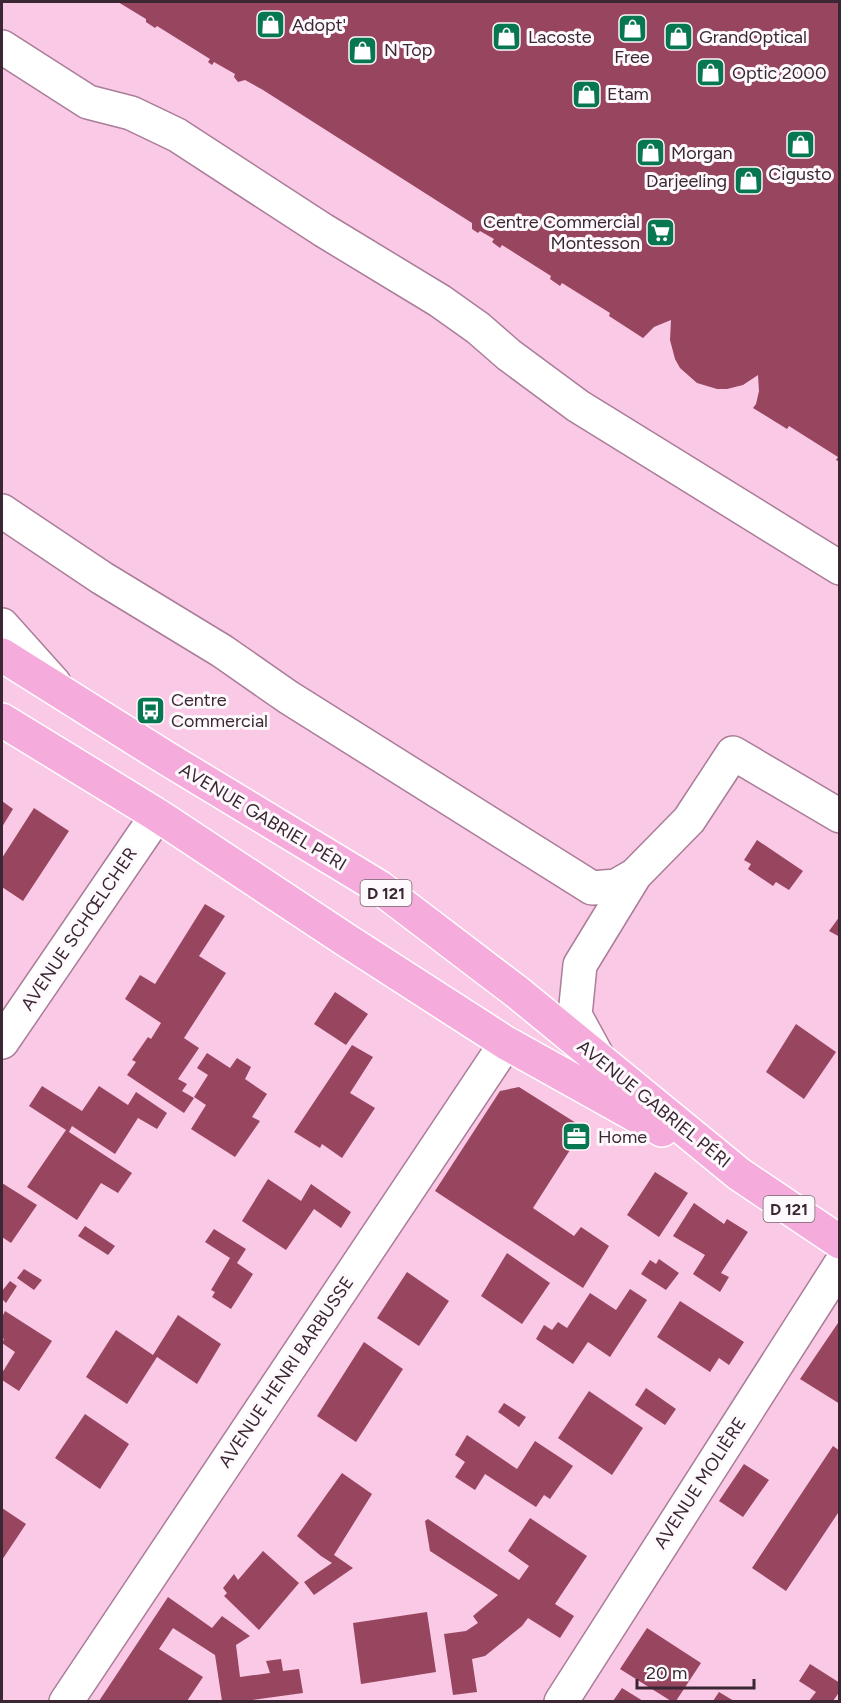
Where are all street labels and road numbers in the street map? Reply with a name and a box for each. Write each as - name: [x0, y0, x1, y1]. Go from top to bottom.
- street label: AVENUE GABRIEL PÉRI: [176, 758, 350, 876]
- street label: AVENUE SCHŒLCHER: [16, 843, 142, 1015]
- road number: D 121: [360, 880, 412, 906]
- street label: AVENUE GABRIEL PÉRI: [573, 1035, 735, 1173]
- road number: D 121: [764, 1196, 814, 1222]
- street label: AVENUE HENRI BARBUSSE: [214, 1272, 358, 1472]
- street label: AVENUE MOLIÈRE: [649, 1413, 751, 1553]

